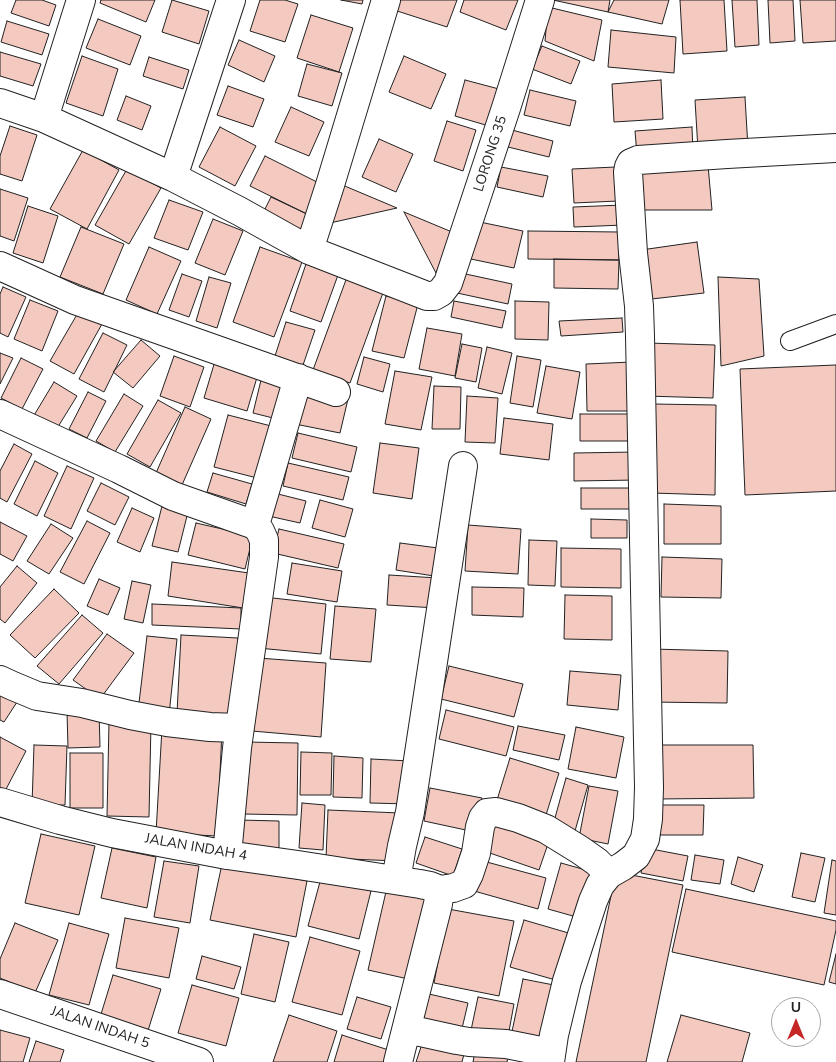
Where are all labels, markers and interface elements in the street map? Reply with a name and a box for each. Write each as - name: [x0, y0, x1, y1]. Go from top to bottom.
- street label: LORONG 35: [471, 114, 511, 194]
- street label: JALAN INDAH 4: [144, 831, 248, 865]
- north arrow: [771, 997, 821, 1047]
- text: U: [791, 998, 801, 1017]
- street label: JALAN INDAH 5: [48, 1003, 152, 1053]

